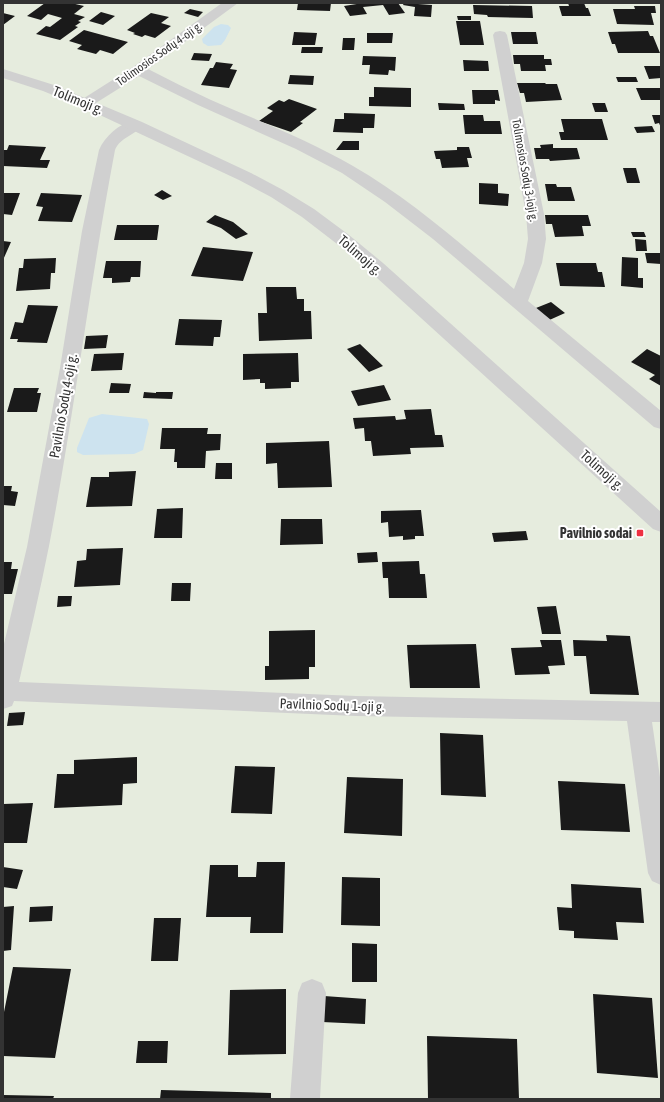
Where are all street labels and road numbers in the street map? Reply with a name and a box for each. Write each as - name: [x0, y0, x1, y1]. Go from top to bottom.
- street label: Tolimosios Sodų 4-oji g.: [113, 19, 205, 89]
- street label: Tolimoji g.: [51, 83, 105, 117]
- street label: Tolimosios Sodų 3-ioji g.: [509, 117, 541, 223]
- street label: Tolimoji g.: [335, 232, 385, 278]
- street label: Pavilnio Sodų 4-oji g.: [46, 353, 80, 459]
- street label: Tolimoji g.: [577, 447, 627, 493]
- street label: Pavilnio Sodų 1-oji g.: [279, 695, 385, 715]

